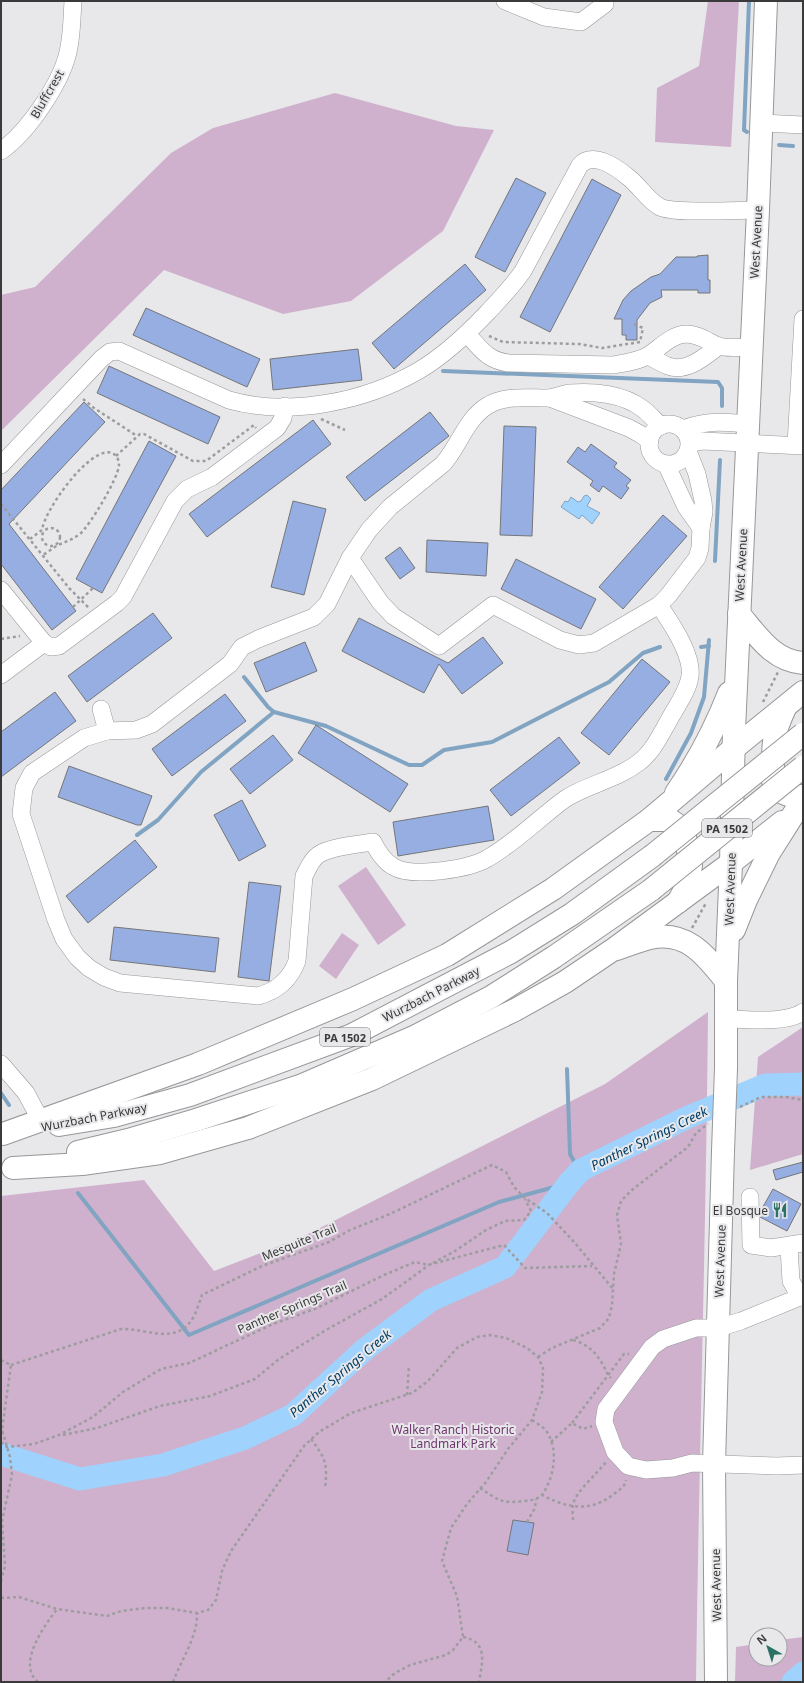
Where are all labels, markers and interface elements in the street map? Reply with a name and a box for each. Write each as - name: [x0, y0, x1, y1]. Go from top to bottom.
- street label: Bluffcrest: [26, 66, 68, 122]
- street label: West Avenue: [746, 205, 766, 279]
- street label: West Avenue: [731, 528, 751, 602]
- road number: PA 1502: [702, 819, 752, 837]
- street label: West Avenue: [720, 852, 740, 926]
- street label: Wurzbach Parkway: [379, 962, 483, 1026]
- road number: PA 1502: [320, 1028, 370, 1046]
- street label: Wurzbach Parkway: [40, 1098, 149, 1136]
- water label: Panther Springs Creek: [588, 1102, 711, 1174]
- restaurant icon: El Bosque: [771, 1201, 789, 1219]
- place label: El Bosque: [713, 1202, 768, 1219]
- street label: Mesquite Trail: [259, 1219, 339, 1265]
- street label: West Avenue: [710, 1224, 730, 1298]
- street label: Panther Springs Trail: [235, 1276, 349, 1338]
- water label: Panther Springs Creek: [285, 1325, 395, 1421]
- park label: Walker Ranch Historic Landmark Park: [391, 1421, 515, 1452]
- street label: West Avenue: [707, 1548, 725, 1622]
- north arrow: [748, 1627, 788, 1667]
- text: N: [753, 1630, 770, 1647]

